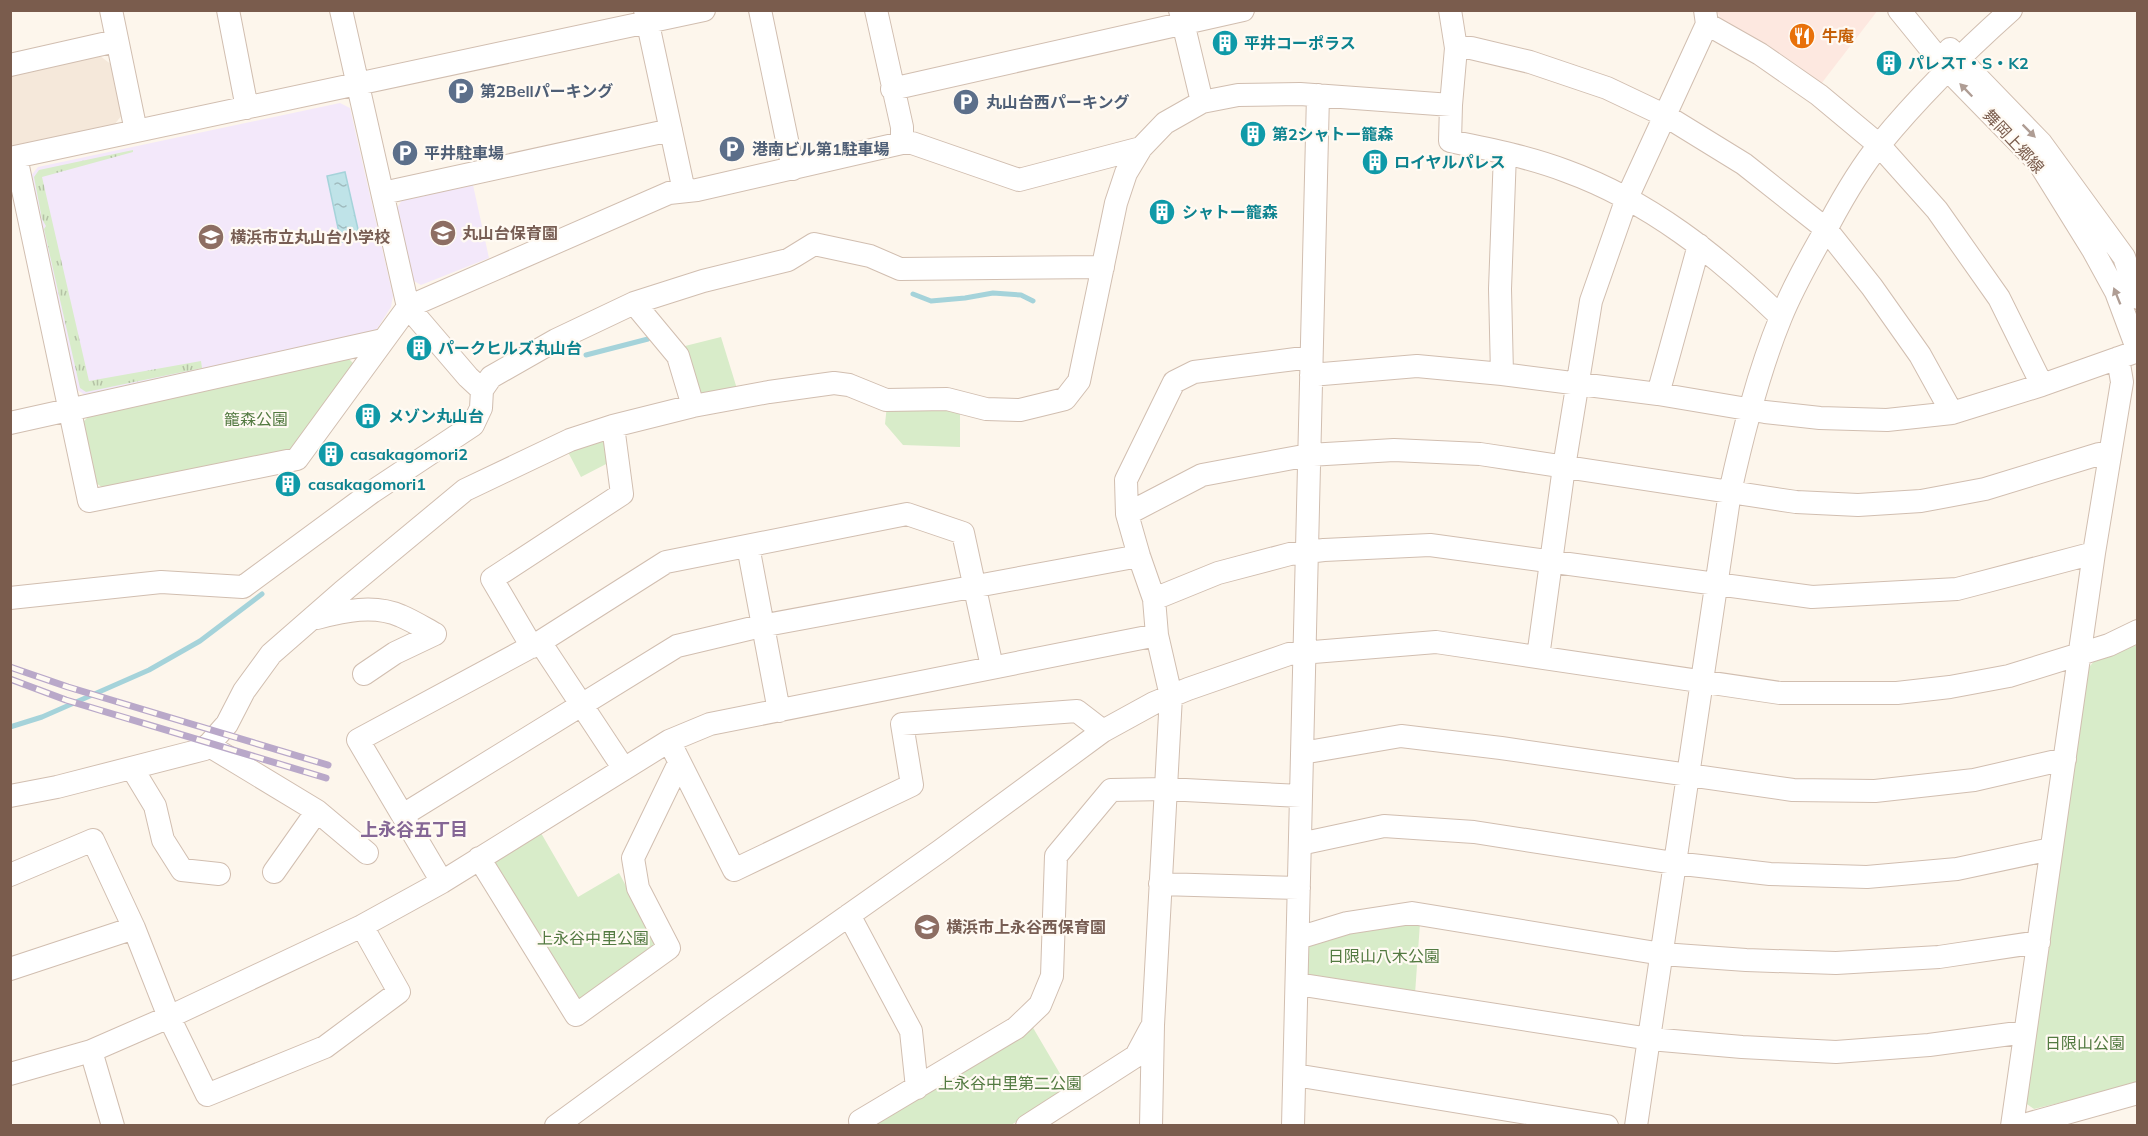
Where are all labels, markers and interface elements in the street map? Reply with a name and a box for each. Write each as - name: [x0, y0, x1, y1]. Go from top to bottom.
- restaurant icon: 牛庵: [1787, 21, 1817, 51]
- place label: 牛庵: [1822, 26, 1854, 46]
- building icon: 平井コーポラス: [1210, 28, 1240, 58]
- place label: 平井コーポラス: [1244, 33, 1356, 53]
- building icon: パレスT・S・K2: [1874, 48, 1904, 78]
- place label: パレスT・S・K2: [1908, 53, 2028, 73]
- parking icon: 第2Bellパーキング: [446, 76, 476, 106]
- place label: 第2Bellパーキング: [480, 81, 613, 101]
- one-way arrow: [1959, 82, 1973, 97]
- parking icon: 丸山台西パーキング: [951, 87, 981, 117]
- place label: 丸山台西パーキング: [986, 92, 1130, 112]
- street label: 舞岡上郷線: [1979, 105, 2049, 177]
- building icon: 第2シャトー籠森: [1238, 119, 1268, 149]
- one-way arrow: [2022, 123, 2036, 138]
- place label: 第2シャトー籠森: [1272, 124, 1394, 144]
- parking icon: 港南ビル第1駐車場: [717, 134, 747, 164]
- parking icon: 平井駐車場: [390, 138, 420, 168]
- place label: 港南ビル第1駐車場: [752, 139, 890, 159]
- place label: 平井駐車場: [424, 143, 504, 163]
- building icon: ロイヤルパレス: [1360, 147, 1390, 177]
- place label: ロイヤルパレス: [1394, 152, 1506, 172]
- building icon: シャトー籠森: [1147, 197, 1177, 227]
- place label: シャトー籠森: [1182, 202, 1278, 222]
- school or university icon: 丸山台保育園: [428, 218, 458, 248]
- school or university icon: 横浜市立丸山台小学校: [196, 222, 226, 252]
- place label: 丸山台保育園: [462, 223, 558, 243]
- place label: 横浜市立丸山台小学校: [230, 227, 390, 247]
- one-way arrow: [2112, 287, 2122, 305]
- building icon: パークヒルズ丸山台: [404, 333, 434, 363]
- place label: パークヒルズ丸山台: [438, 338, 582, 358]
- building icon: メゾン丸山台: [353, 401, 383, 431]
- place label: メゾン丸山台: [388, 406, 484, 426]
- park label: 籠森公園: [224, 409, 288, 429]
- building icon: casakagomori2: [316, 439, 346, 469]
- place label: casakagomori2: [350, 444, 468, 464]
- building icon: casakagomori1: [273, 469, 303, 499]
- place label: casakagomori1: [308, 474, 426, 494]
- district label: 上永谷五丁目: [360, 818, 468, 841]
- school or university icon: 横浜市上永谷西保育園: [912, 912, 942, 942]
- place label: 横浜市上永谷西保育園: [946, 917, 1106, 937]
- park label: 上永谷中里公園: [537, 928, 649, 948]
- park label: 日限山八木公園: [1328, 946, 1440, 966]
- park label: 日限山公園: [2045, 1033, 2125, 1053]
- park label: 上永谷中里第二公園: [938, 1073, 1082, 1093]

